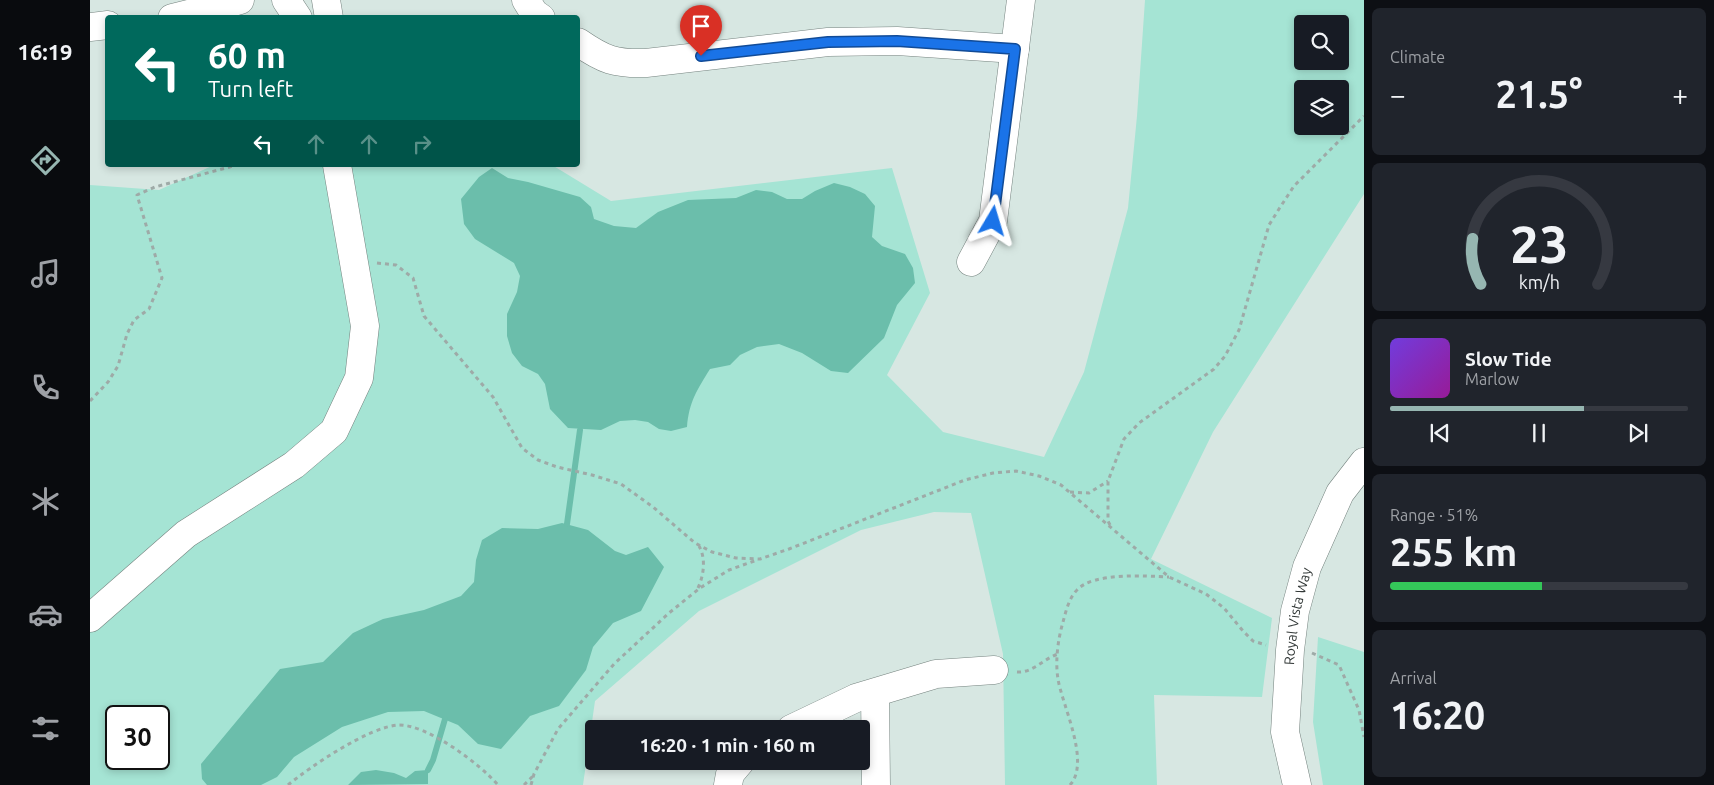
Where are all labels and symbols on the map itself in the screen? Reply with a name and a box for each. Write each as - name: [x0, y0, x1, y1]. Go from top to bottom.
- pin: [680, 5, 722, 56]
- position arrow: [966, 194, 1018, 246]
- street label: Royal Vista Way: [1281, 566, 1315, 665]
- speed limit sign: 30: [105, 705, 170, 770]

